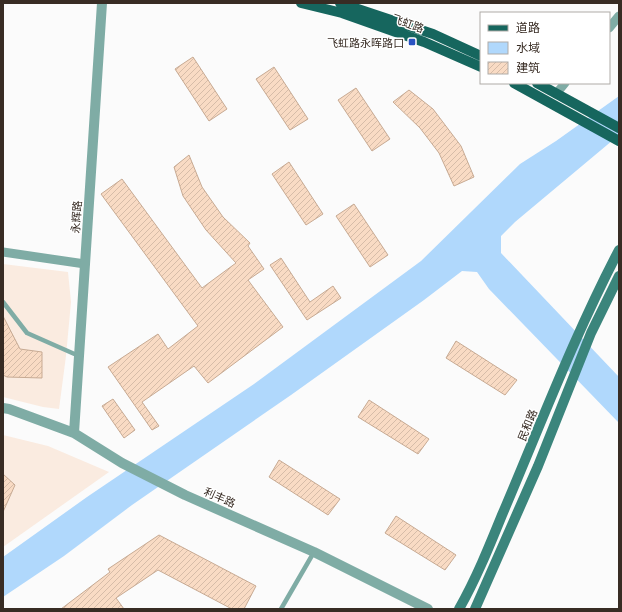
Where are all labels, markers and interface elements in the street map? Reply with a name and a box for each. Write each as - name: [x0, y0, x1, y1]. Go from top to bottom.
- street label: 飞虹路: [390, 10, 426, 36]
- legend: [480, 12, 610, 84]
- text: 道路: [516, 19, 540, 36]
- place label: 飞虹路永晖路口: [327, 35, 404, 50]
- marker: 飞虹路永晖路口: [407, 37, 417, 47]
- text: 水域: [516, 39, 540, 56]
- text: 建筑: [516, 59, 540, 76]
- street label: 永辉路: [67, 200, 85, 234]
- street label: 民和路: [514, 407, 540, 443]
- street label: 利丰路: [202, 483, 238, 511]

